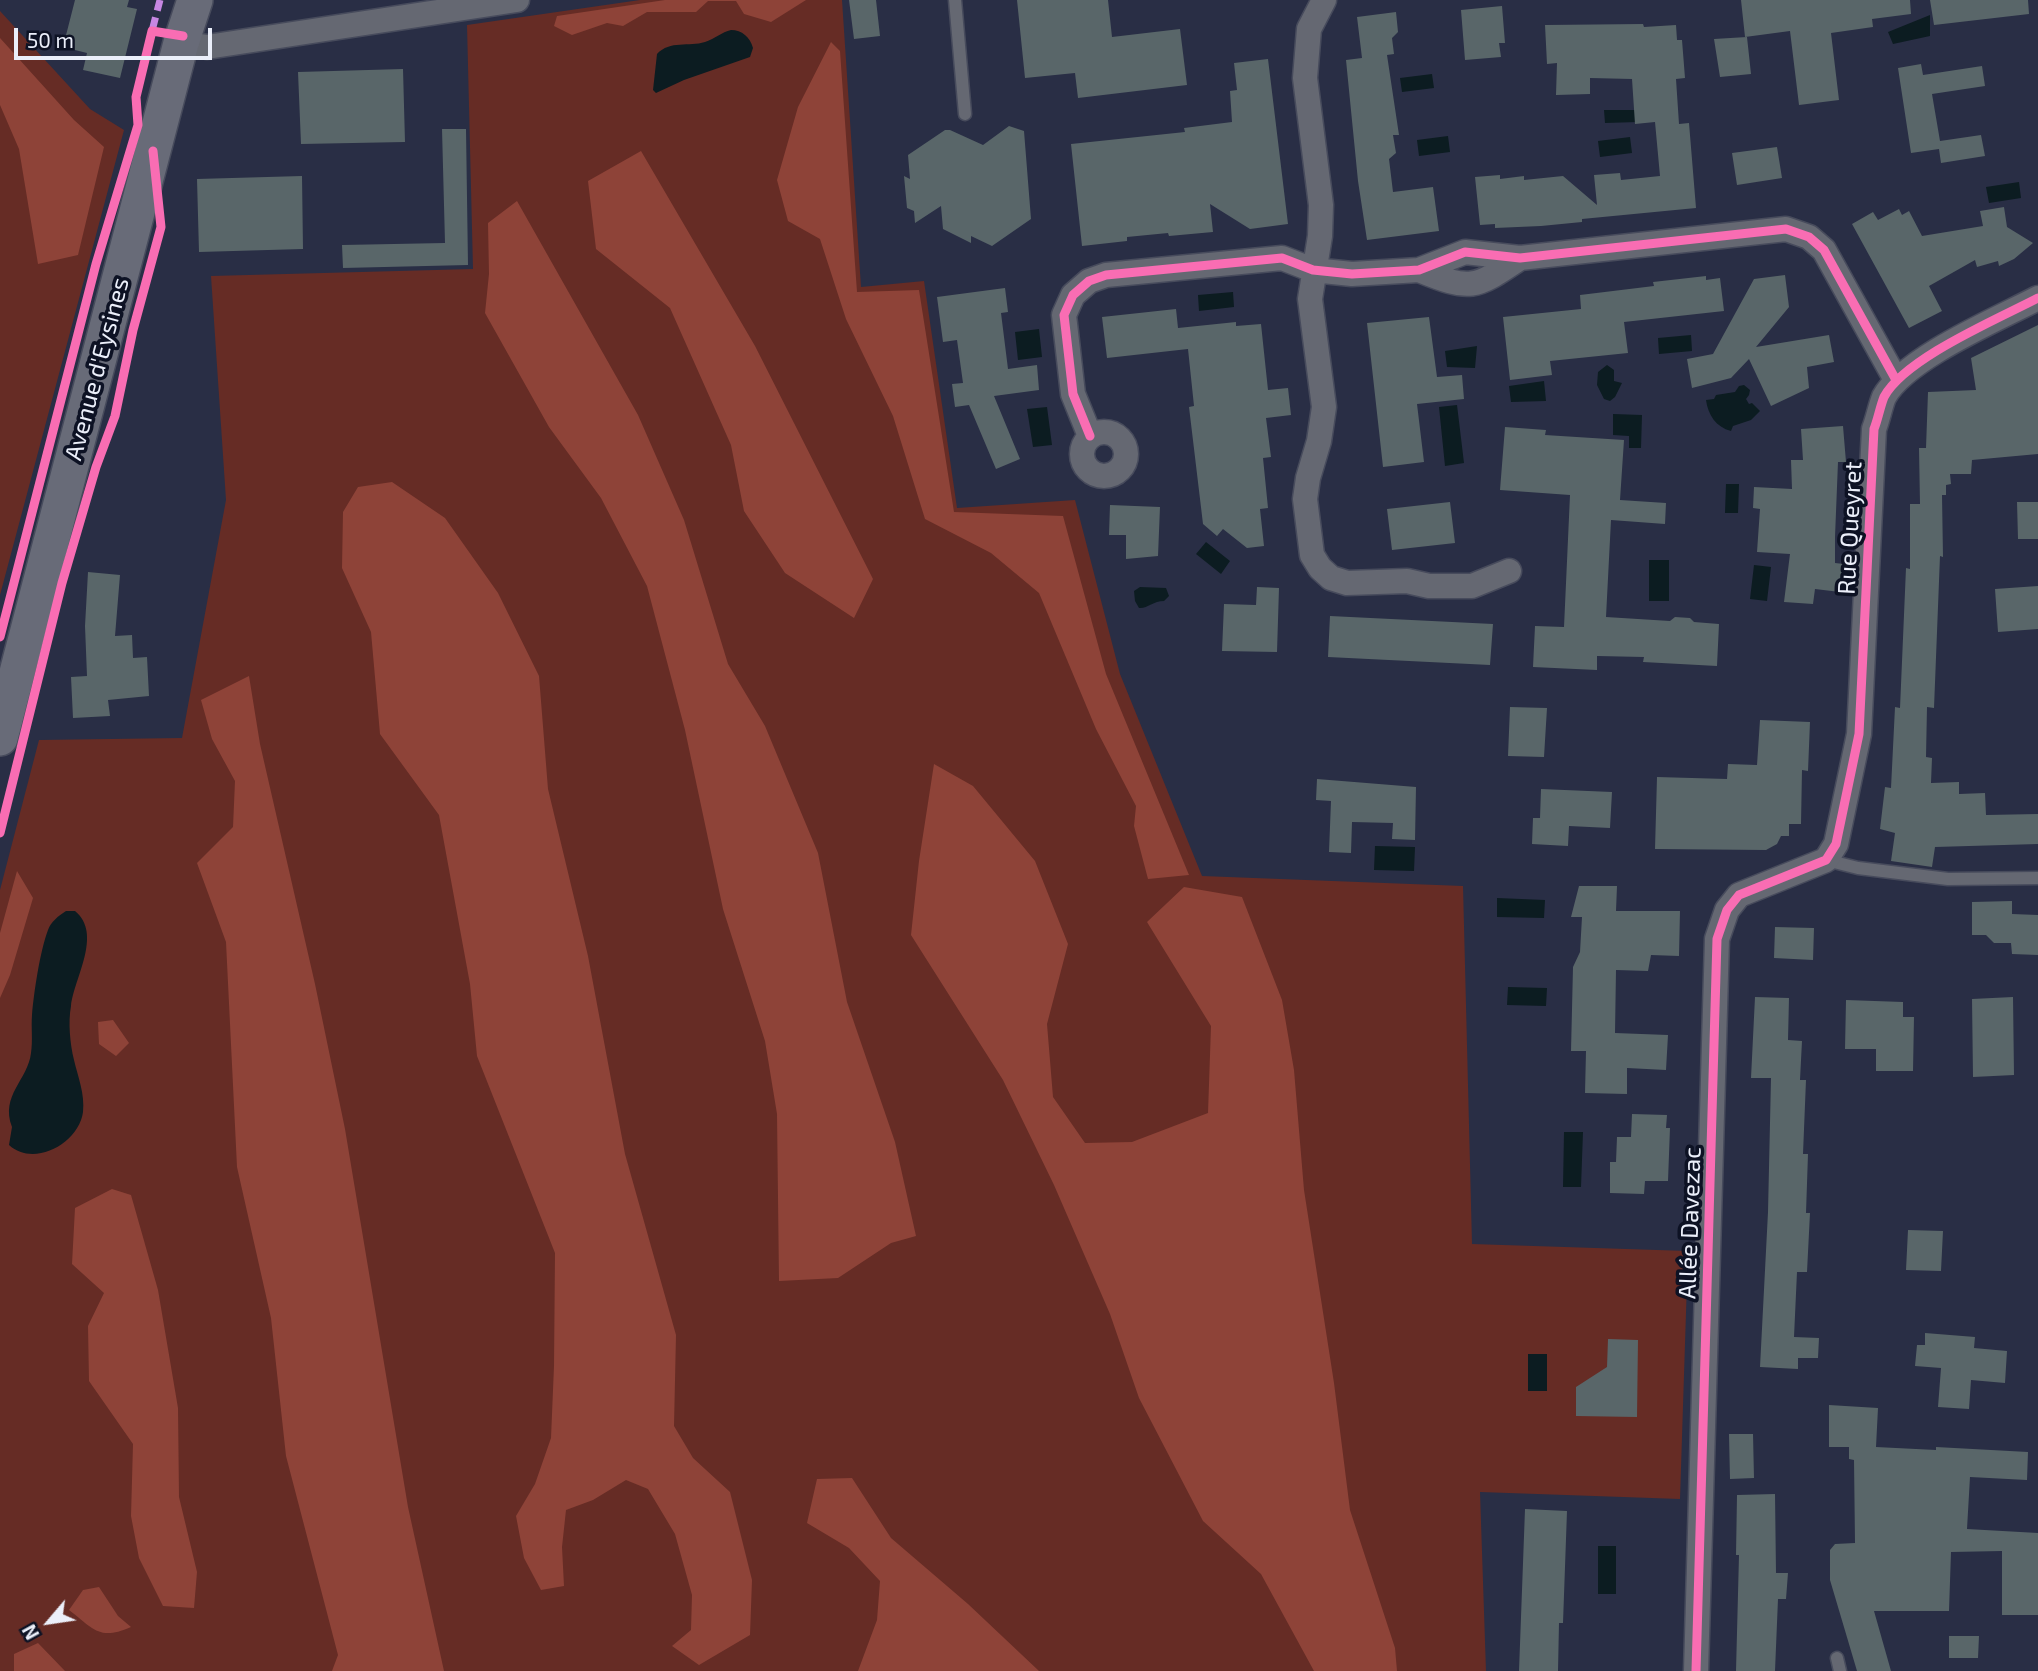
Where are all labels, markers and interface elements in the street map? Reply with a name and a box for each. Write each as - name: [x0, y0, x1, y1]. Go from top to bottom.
- scale bar: [18, 14, 215, 58]
- text: 50 m: [27, 27, 74, 52]
- street label: Avenue d'Eysines: [59, 275, 135, 463]
- street label: Rue Queyret: [1832, 461, 1868, 595]
- street label: Allée Davezac: [1673, 1147, 1707, 1299]
- north arrow: [14, 1587, 84, 1657]
- text: N: [17, 1621, 44, 1644]

